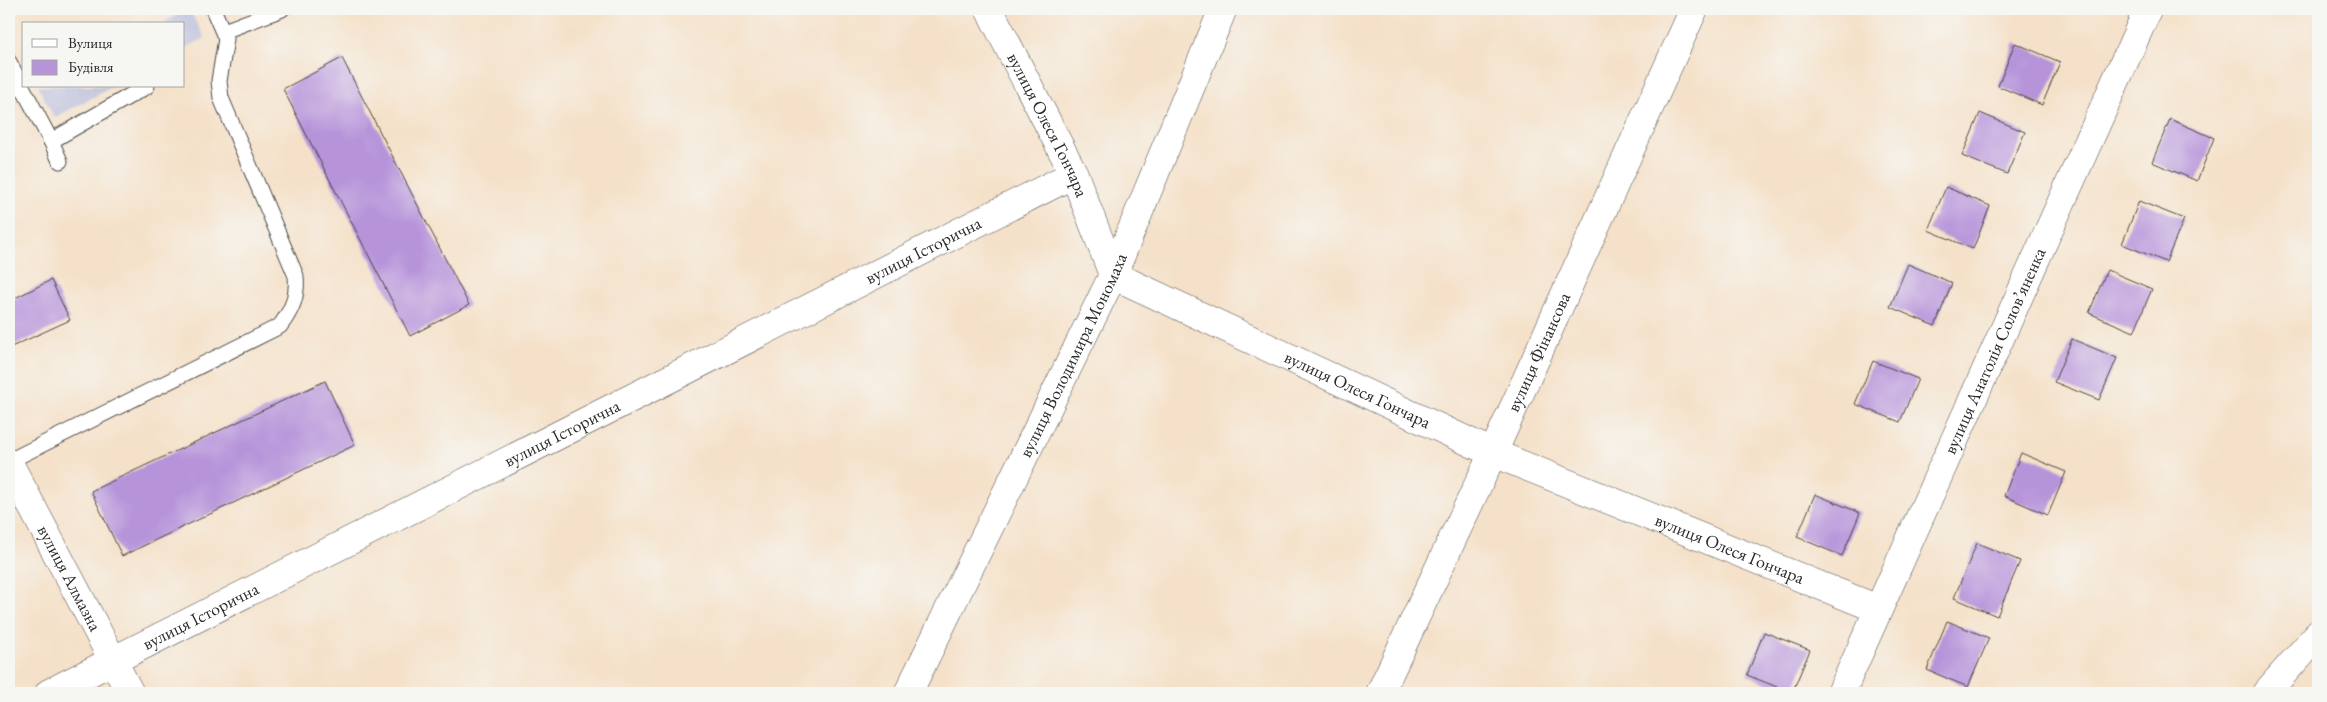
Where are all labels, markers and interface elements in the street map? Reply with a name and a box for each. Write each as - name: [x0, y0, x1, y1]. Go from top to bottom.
- legend: [22, 22, 185, 88]
- text: Вулиця: [68, 33, 113, 52]
- street label: вулиця Олеся Гончара: [1002, 48, 1094, 201]
- text: Будівля: [68, 57, 114, 76]
- street label: вулиця Історична: [861, 210, 986, 289]
- street label: вулиця Анатолія Солов’яненка: [1938, 243, 2051, 457]
- street label: вулиця Володимира Мономаха: [1013, 249, 1132, 461]
- street label: вулиця Фінансова: [1501, 288, 1576, 415]
- street label: вулиця Олеся Гончара: [1281, 345, 1435, 434]
- street label: вулиця Історична: [500, 393, 624, 472]
- street label: вулиця Олеся Гончара: [1652, 508, 1809, 589]
- street label: вулиця Алмазна: [33, 521, 108, 636]
- street label: вулиця Історична: [139, 576, 263, 655]

